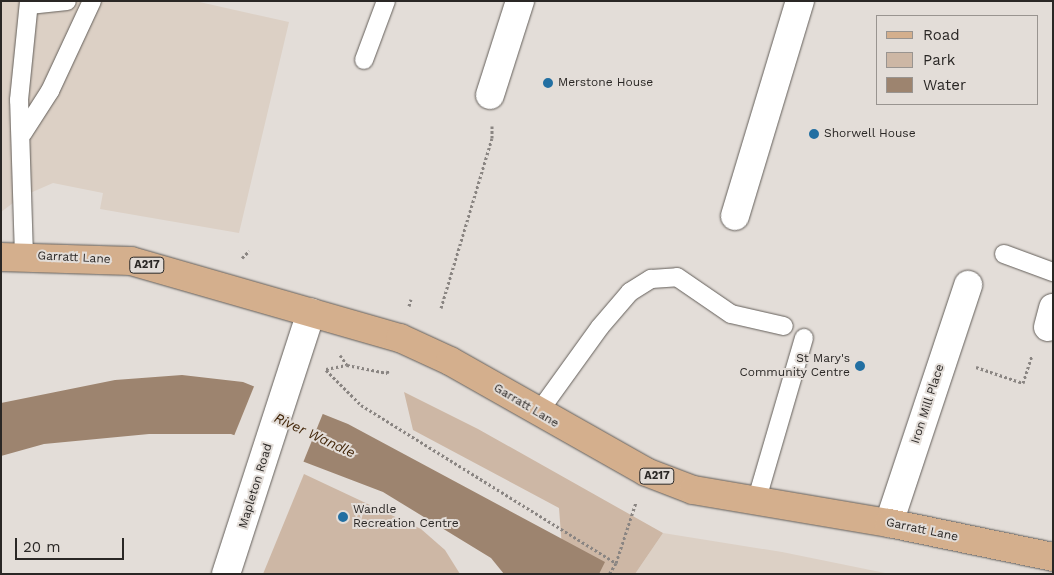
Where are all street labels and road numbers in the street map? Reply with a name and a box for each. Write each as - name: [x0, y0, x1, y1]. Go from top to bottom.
- street label: Garratt Lane: [37, 249, 111, 267]
- road number: A217: [128, 256, 166, 274]
- street label: Iron Mill Place: [908, 362, 948, 446]
- street label: Garratt Lane: [491, 381, 561, 431]
- street label: Mapleton Road: [236, 442, 276, 530]
- road number: A217: [638, 468, 676, 484]
- street label: Garratt Lane: [885, 515, 959, 545]

